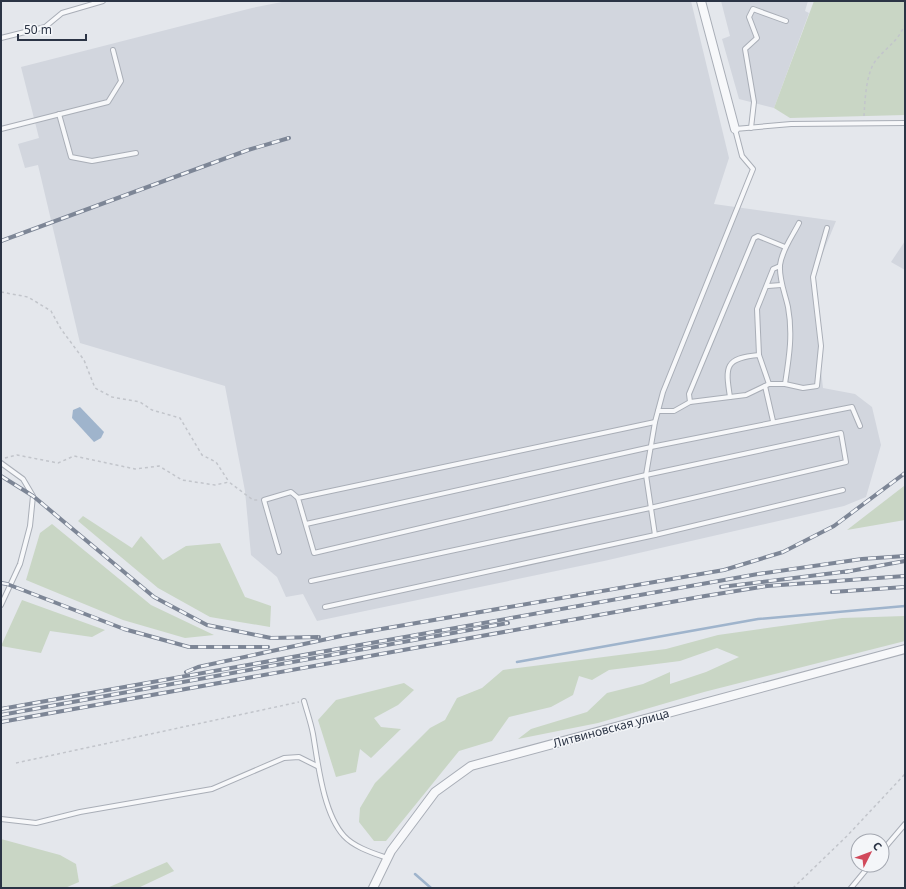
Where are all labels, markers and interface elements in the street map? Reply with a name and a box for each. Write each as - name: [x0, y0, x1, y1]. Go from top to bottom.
- scale bar: [18, 16, 86, 42]
- text: 50 m: [24, 21, 52, 38]
- street label: Литвиновская улица: [551, 704, 671, 752]
- north arrow: [850, 833, 890, 873]
- text: С: [870, 838, 886, 854]

